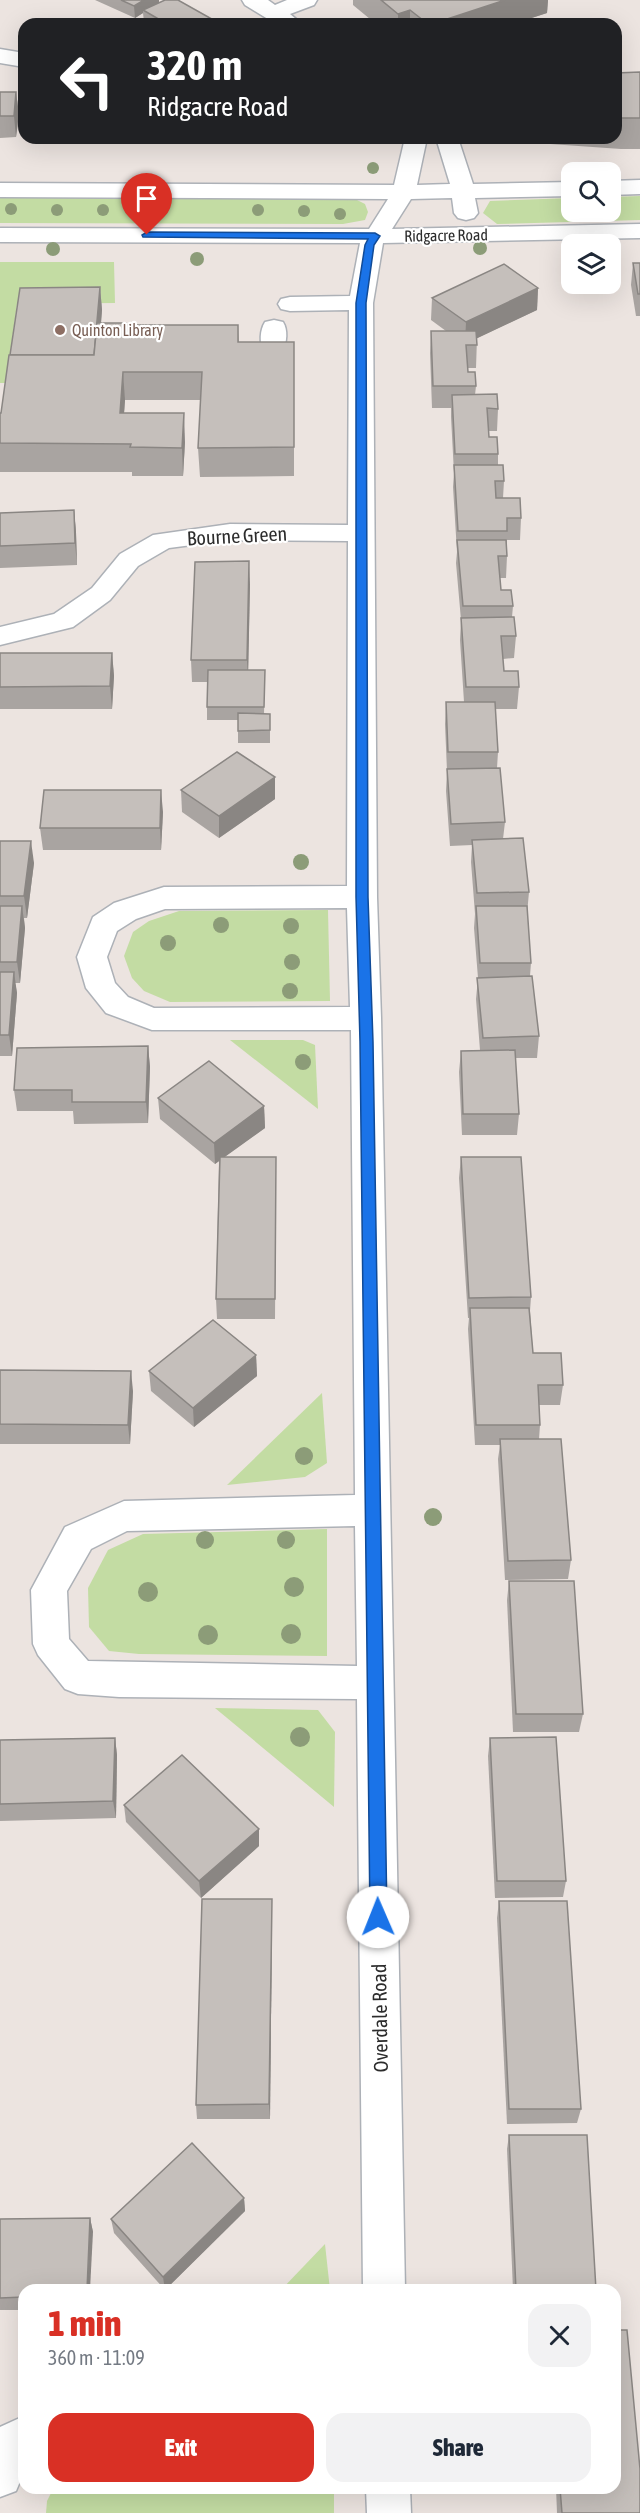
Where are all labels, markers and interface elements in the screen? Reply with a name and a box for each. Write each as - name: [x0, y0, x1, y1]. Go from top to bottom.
- text: 320 m: [147, 41, 242, 89]
- icon: left: [48, 42, 126, 120]
- text: Ridgacre Road: [147, 91, 289, 122]
- map controls: [561, 162, 621, 294]
- button: search: [561, 162, 621, 222]
- pin: [121, 173, 172, 235]
- icon: arrive: [130, 182, 163, 215]
- street label: Ridgacre Road: [404, 225, 488, 246]
- button: layers: [561, 234, 621, 294]
- place label: Quinton Library: [72, 321, 163, 340]
- marker: Quinton Library: [53, 323, 67, 337]
- street label: Bourne Green: [186, 521, 288, 550]
- position arrow: [346, 1885, 410, 1949]
- street label: Overdale Road: [367, 1964, 392, 2072]
- text: 1 min: [48, 2302, 122, 2344]
- button: close: [528, 2304, 591, 2367]
- text: 360 m · 11:09: [48, 2346, 145, 2369]
- button: Exit: [48, 2413, 314, 2482]
- button: Share: [326, 2413, 591, 2482]

